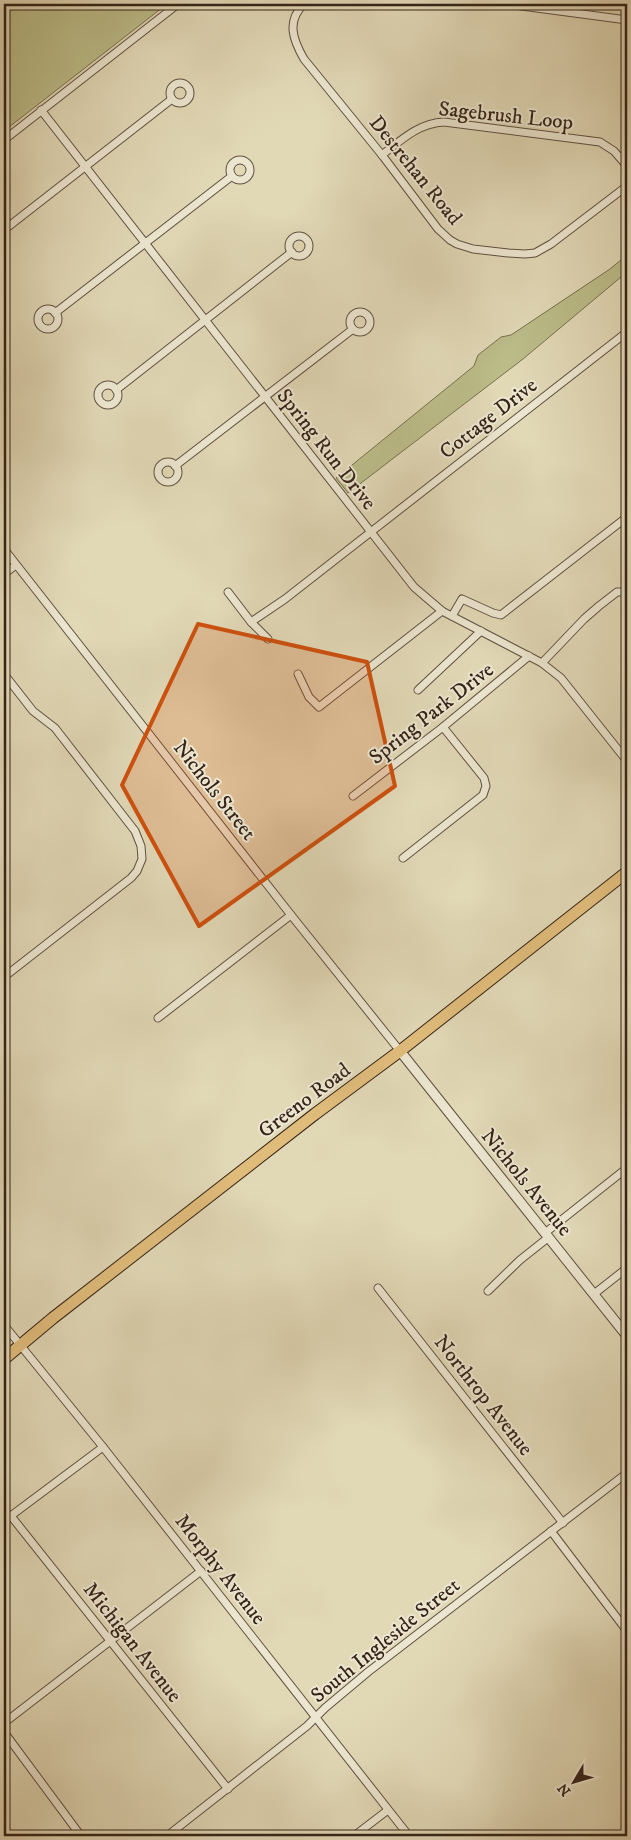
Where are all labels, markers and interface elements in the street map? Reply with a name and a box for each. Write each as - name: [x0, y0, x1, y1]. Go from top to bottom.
- street label: Sagebrush Loop: [437, 96, 574, 136]
- street label: Destrehan Road: [363, 111, 468, 231]
- street label: Cottage Drive: [435, 372, 543, 465]
- street label: Spring Run Drive: [271, 384, 382, 516]
- street label: Spring Park Drive: [364, 657, 499, 770]
- street label: Nichols Street: [167, 735, 261, 846]
- street label: Greeno Road: [253, 1057, 356, 1144]
- street label: Nichols Avenue: [475, 1124, 578, 1242]
- street label: Northrop Avenue: [428, 1330, 539, 1461]
- street label: Morphy Avenue: [169, 1509, 272, 1630]
- street label: South Ingleside Street: [306, 1573, 466, 1709]
- street label: Michigan Avenue: [77, 1577, 187, 1708]
- north arrow: [548, 1758, 598, 1808]
- text: N: [554, 1779, 575, 1799]

